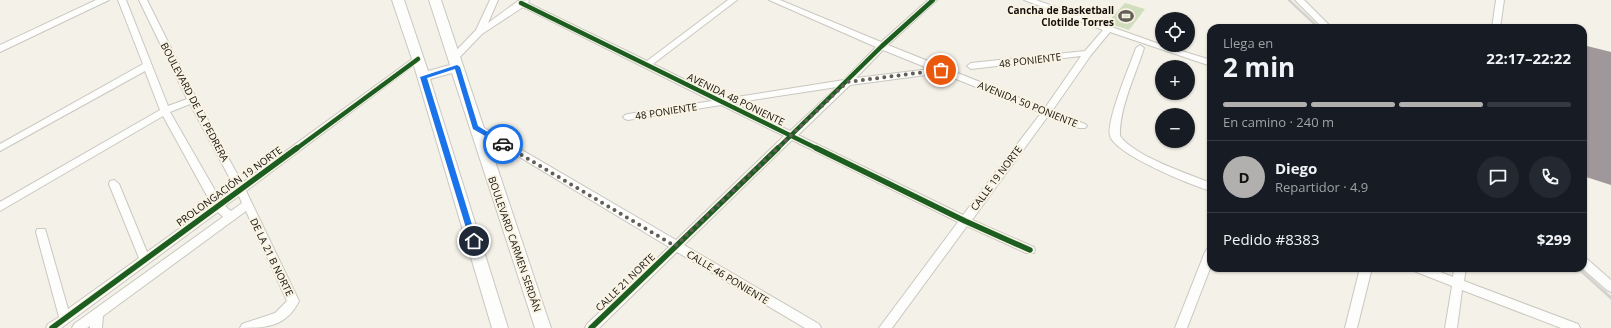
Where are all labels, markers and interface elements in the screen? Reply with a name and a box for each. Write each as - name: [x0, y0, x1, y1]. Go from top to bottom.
- place label: Cancha de Basketball Clotilde Torres: [1007, 3, 1114, 29]
- sports icon: Cancha de Basketball Clotilde Torres: [1117, 7, 1135, 25]
- map controls: [1155, 12, 1195, 148]
- button: locate: [1155, 12, 1195, 52]
- text: Llega en: [1223, 34, 1273, 52]
- street label: BOULEVARD DE LA PEDRERA: [158, 40, 233, 165]
- text: 22:17–22:22: [1486, 48, 1571, 68]
- street label: 48 PONIENTE: [998, 49, 1062, 71]
- text: 2 min: [1223, 49, 1295, 85]
- pin: [924, 53, 958, 87]
- icon: bag: [930, 59, 952, 81]
- button: +: [1155, 60, 1195, 100]
- street label: AVENIDA 48 PONIENTE: [685, 69, 787, 129]
- street label: AVENIDA 50 PONIENTE: [976, 78, 1080, 130]
- street label: 48 PONIENTE: [634, 99, 698, 123]
- button: −: [1155, 108, 1195, 148]
- text: En camino · 240 m: [1223, 113, 1334, 131]
- courier: [483, 124, 523, 164]
- icon: car: [492, 133, 514, 155]
- street label: PROLONGACIÓN 19 NORTE: [173, 143, 285, 229]
- street label: CALLE 19 NORTE: [967, 143, 1025, 213]
- button: chat: [1477, 156, 1519, 198]
- button: phone: [1529, 156, 1571, 198]
- text: Diego: [1275, 158, 1317, 178]
- text: D: [1238, 167, 1250, 187]
- street label: BOULEVARD CARMEN SERDÁN: [485, 174, 545, 314]
- text: Repartidor · 4.9: [1275, 178, 1368, 196]
- street label: DE LA 21 B NORTE: [247, 216, 297, 298]
- pin: [457, 224, 491, 258]
- text: Pedido #8383: [1223, 229, 1320, 249]
- text: $299: [1537, 229, 1571, 249]
- icon: home: [463, 230, 485, 252]
- street label: CALLE 46 PONIENTE: [684, 247, 772, 307]
- street label: CALLE 21 NORTE: [592, 250, 658, 314]

